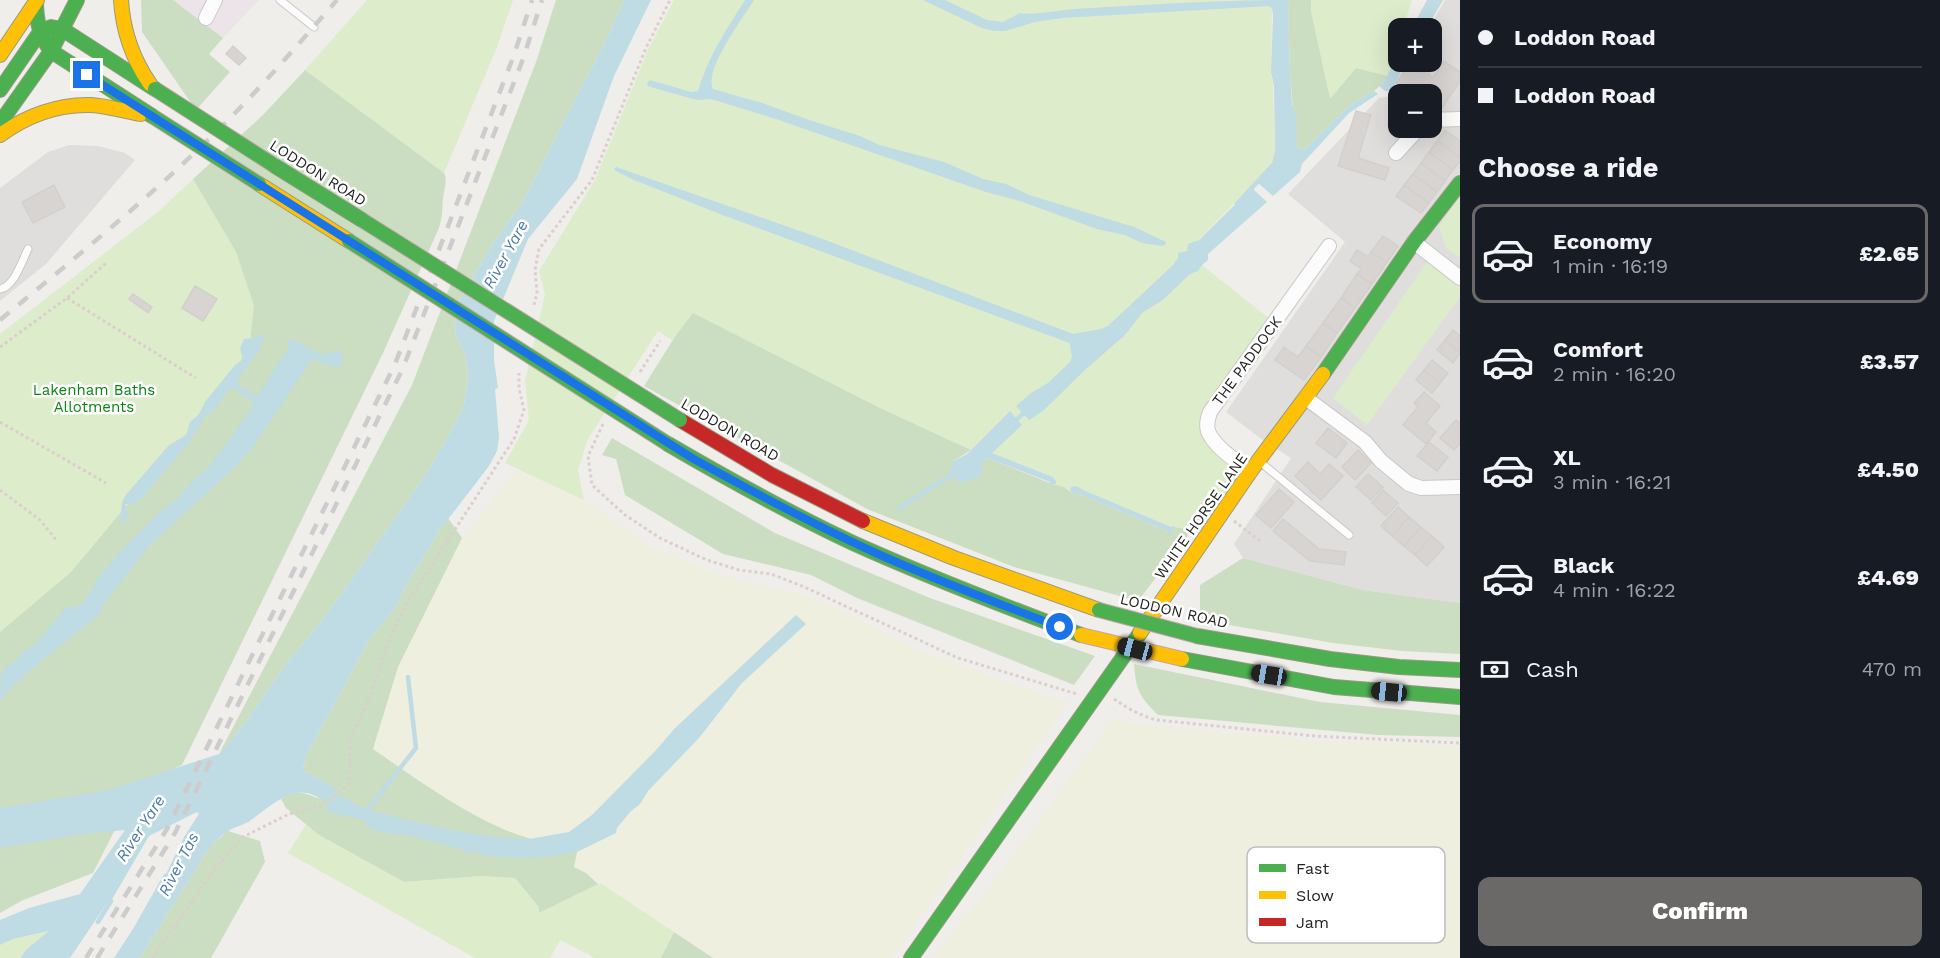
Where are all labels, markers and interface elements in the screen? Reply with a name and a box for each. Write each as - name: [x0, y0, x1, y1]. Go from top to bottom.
- map controls: [1388, 18, 1442, 138]
- button: +: [1388, 18, 1442, 72]
- text: Loddon Road: [1514, 25, 1656, 50]
- route end: [73, 61, 100, 88]
- text: Loddon Road: [1514, 83, 1656, 108]
- button: −: [1388, 84, 1442, 138]
- street label: LODDON ROAD: [266, 136, 370, 210]
- text: Choose a ride: [1478, 152, 1658, 184]
- water label: River Yare: [479, 217, 532, 292]
- icon: car: [1481, 227, 1535, 281]
- text: Economy: [1553, 229, 1652, 254]
- text: £2.65: [1859, 241, 1919, 266]
- text: 1 min · 16:19: [1553, 254, 1668, 278]
- street label: THE PADDOCK: [1209, 313, 1286, 409]
- icon: car: [1481, 335, 1535, 389]
- text: Comfort: [1553, 337, 1643, 362]
- text: £3.57: [1860, 349, 1919, 374]
- text: 2 min · 16:20: [1553, 362, 1676, 386]
- park label: Lakenham Baths Allotments: [33, 381, 155, 416]
- street label: LODDON ROAD: [678, 395, 782, 465]
- icon: car: [1481, 443, 1535, 497]
- text: XL: [1553, 445, 1581, 470]
- street label: WHITE HORSE LANE: [1151, 450, 1251, 582]
- text: £4.50: [1857, 457, 1919, 482]
- text: 3 min · 16:21: [1553, 470, 1671, 494]
- icon: car: [1481, 551, 1535, 605]
- text: Black: [1553, 553, 1614, 578]
- text: £4.69: [1857, 565, 1919, 590]
- text: 4 min · 16:22: [1553, 578, 1676, 602]
- street label: LODDON ROAD: [1118, 590, 1230, 632]
- route start: [1046, 613, 1073, 640]
- car: [1115, 636, 1155, 662]
- icon: cash: [1478, 653, 1511, 686]
- text: Cash: [1526, 657, 1579, 682]
- text: 470 m: [1862, 657, 1922, 681]
- car: [1250, 663, 1288, 687]
- car: [1370, 681, 1408, 703]
- water label: River Yare: [112, 792, 169, 865]
- water label: River Tas: [154, 829, 202, 899]
- legend: [1247, 847, 1445, 943]
- text: Fast: [1296, 859, 1329, 878]
- button: Confirm: [1478, 877, 1922, 946]
- text: Slow: [1296, 886, 1334, 905]
- text: Jam: [1296, 913, 1329, 932]

